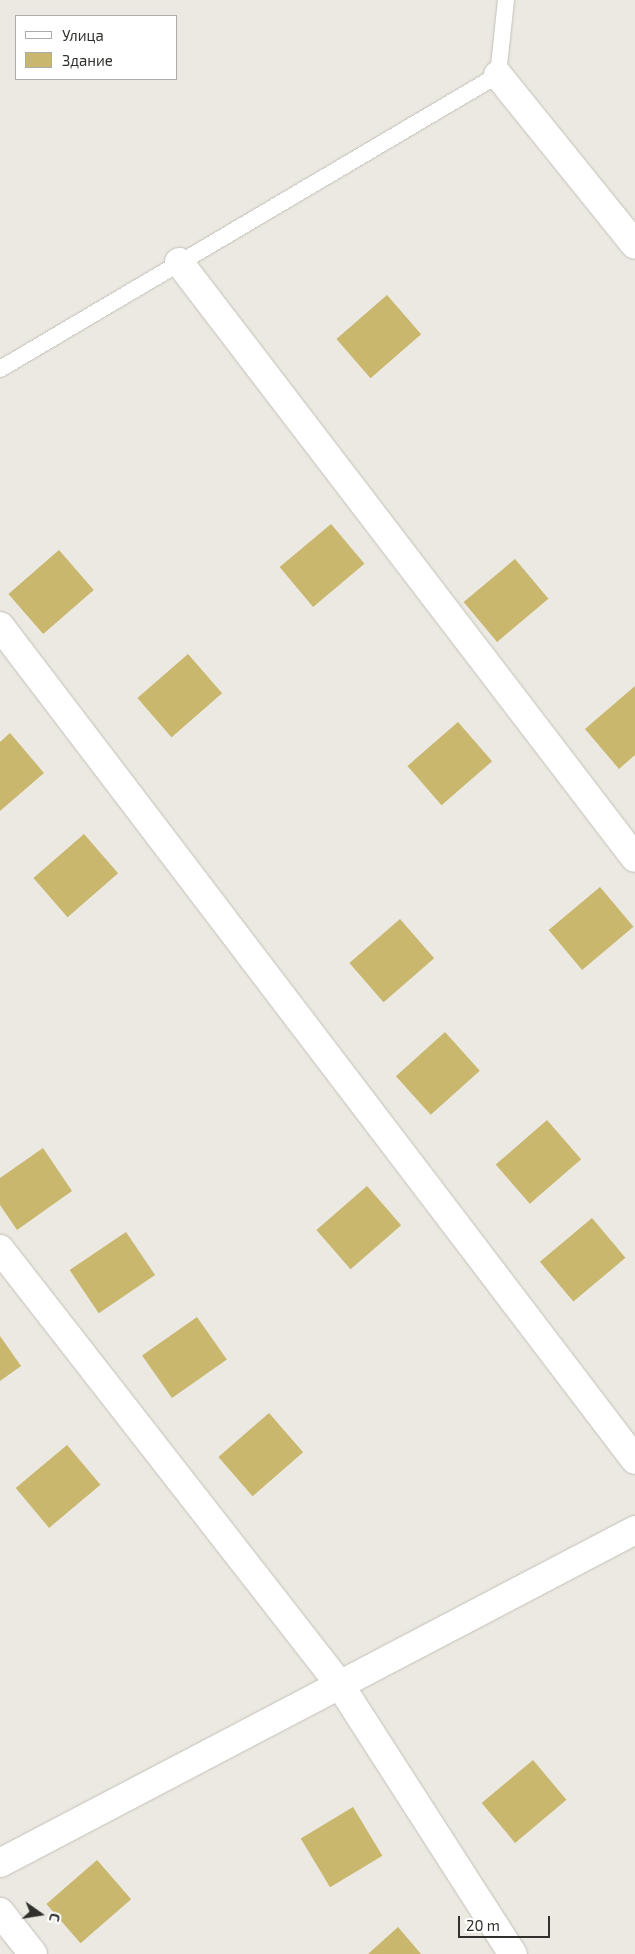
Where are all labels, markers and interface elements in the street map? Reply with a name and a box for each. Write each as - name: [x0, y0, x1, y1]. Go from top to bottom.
- legend: [15, 15, 178, 80]
- text: Улица: [62, 26, 104, 44]
- text: Здание: [62, 51, 113, 69]
- north arrow: [15, 1889, 65, 1939]
- scale bar: [460, 1906, 552, 1938]
- text: С: [46, 1912, 64, 1923]
- text: 20 m: [466, 1916, 500, 1934]

